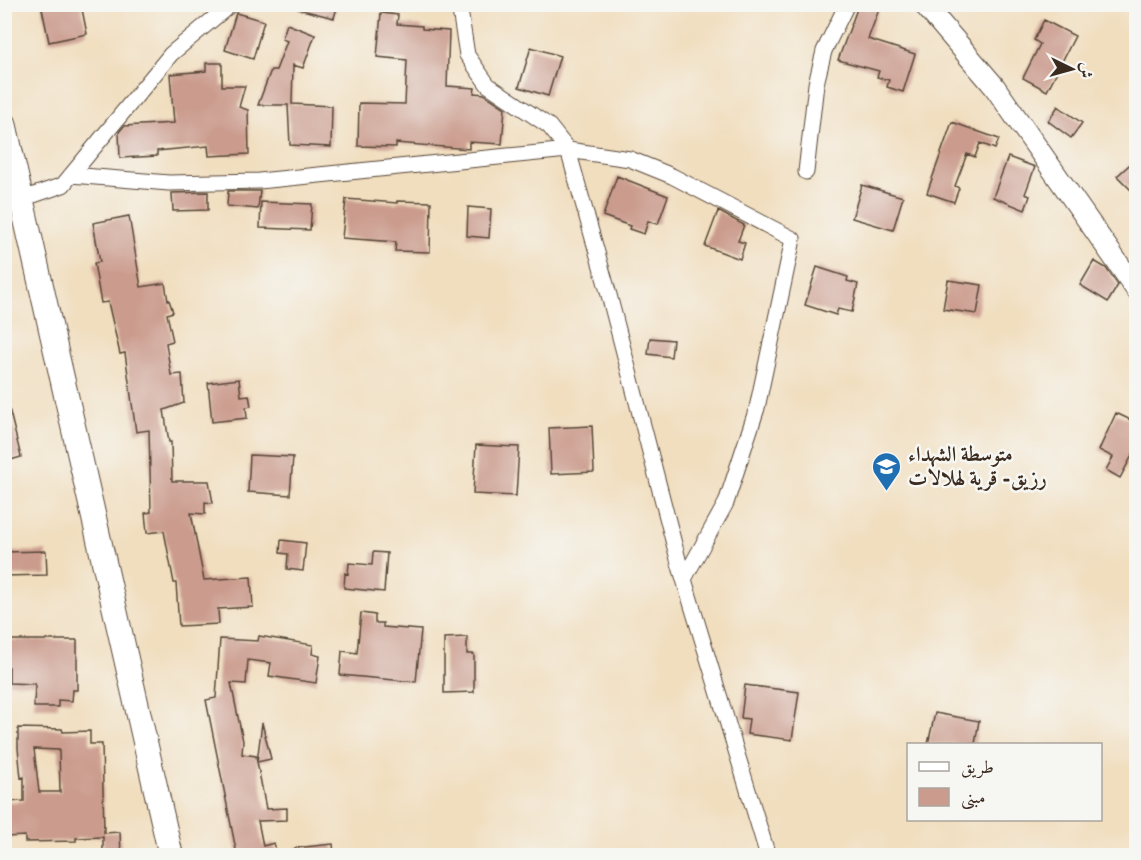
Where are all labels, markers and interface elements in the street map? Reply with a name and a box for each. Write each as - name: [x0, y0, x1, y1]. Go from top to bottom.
- north arrow: [1042, 39, 1102, 99]
- text: ش: [1075, 61, 1097, 79]
- place label: متوسطة الشهداء رزيق- قرية لهلالات: [908, 441, 1047, 492]
- school or university icon: متوسطة الشهداء رزيق- قرية لهلالات: [871, 450, 903, 492]
- legend: [907, 743, 1102, 821]
- text: طريق: [961, 756, 994, 779]
- text: مبنى: [961, 786, 986, 810]

